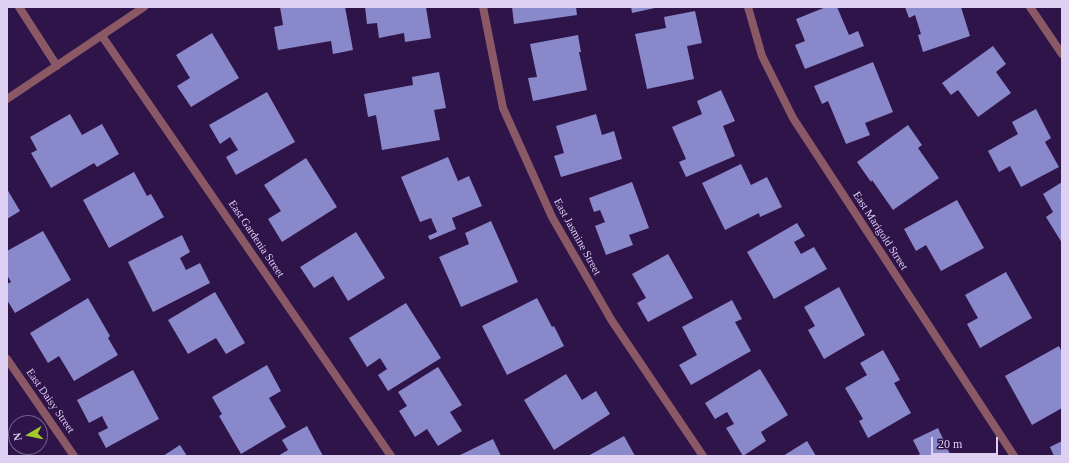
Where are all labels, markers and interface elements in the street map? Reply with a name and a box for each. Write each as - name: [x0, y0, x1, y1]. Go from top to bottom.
- street label: East Marigold Street: [850, 189, 910, 273]
- street label: East Jasmine Street: [550, 196, 604, 278]
- street label: East Gardenia Street: [225, 198, 287, 280]
- street label: East Daisy Street: [23, 366, 77, 436]
- north arrow: [8, 415, 48, 455]
- scale bar: [933, 429, 1000, 455]
- text: N: [11, 432, 24, 442]
- text: 20 m: [938, 437, 962, 451]

